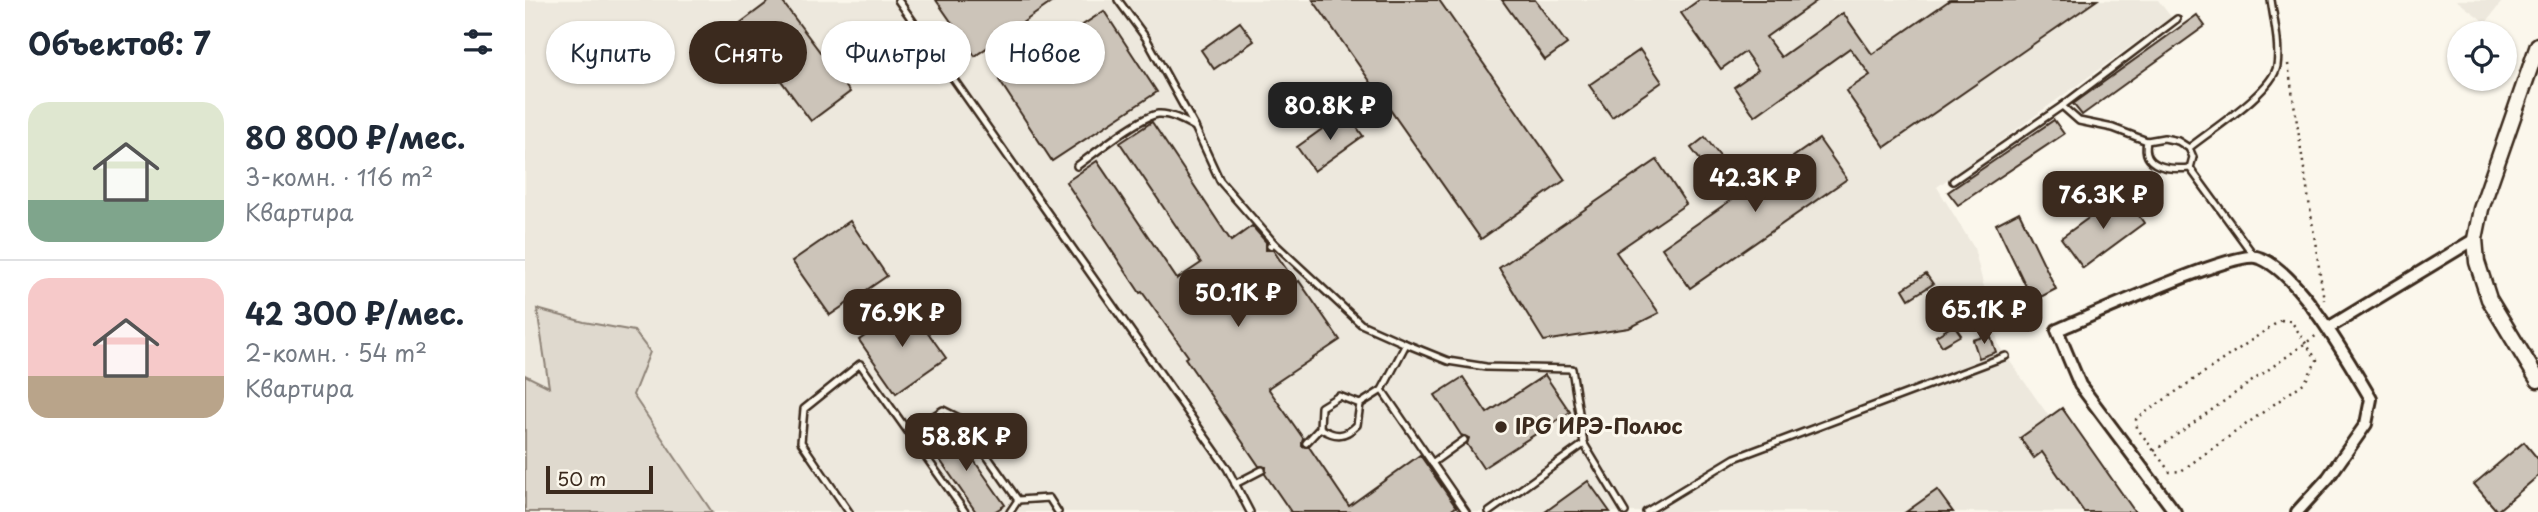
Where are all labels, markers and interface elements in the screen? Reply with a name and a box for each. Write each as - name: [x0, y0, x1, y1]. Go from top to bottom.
- text: Объектов: 7: [28, 20, 211, 65]
- chip: Купить: [546, 21, 675, 84]
- chip: Снять: [689, 21, 807, 84]
- chip: Фильтры: [821, 21, 971, 84]
- chip: Новое: [985, 21, 1105, 84]
- map controls: [2447, 21, 2517, 91]
- button: locate: [2447, 21, 2517, 91]
- icon: filters: [459, 23, 497, 61]
- pin: 80.8K ₽: [1265, 82, 1395, 142]
- text: 80.8K ₽: [1284, 87, 1376, 122]
- text: 80 800 ₽/мес.: [245, 114, 466, 159]
- icon: home: [84, 130, 168, 214]
- pin: 42.3K ₽: [1690, 154, 1820, 214]
- text: 3-комн. · 116 m²: [245, 159, 433, 194]
- text: 42.3K ₽: [1709, 159, 1801, 194]
- pin: 76.3K ₽: [2038, 172, 2168, 231]
- text: 76.3K ₽: [2059, 176, 2147, 211]
- text: Квартира: [245, 194, 353, 229]
- pin: 50.1K ₽: [1173, 270, 1303, 329]
- text: 50.1K ₽: [1195, 274, 1281, 309]
- pin: 65.1K ₽: [1919, 286, 2049, 346]
- text: 42 300 ₽/мес.: [245, 290, 464, 335]
- pin: 76.9K ₽: [837, 290, 967, 349]
- text: 65.1K ₽: [1941, 291, 2027, 326]
- text: 76.9K ₽: [859, 294, 945, 329]
- icon: home: [84, 306, 168, 390]
- text: 2-комн. · 54 m²: [245, 335, 427, 370]
- text: Квартира: [245, 370, 353, 405]
- place label: IPG ИРЭ-Полюс: [1515, 409, 1683, 441]
- pin: 58.8K ₽: [901, 414, 1031, 473]
- text: 58.8K ₽: [921, 418, 1011, 453]
- marker: IPG ИРЭ-Полюс: [1493, 419, 1509, 435]
- scale bar: [546, 463, 653, 495]
- text: 50 m: [557, 464, 606, 492]

